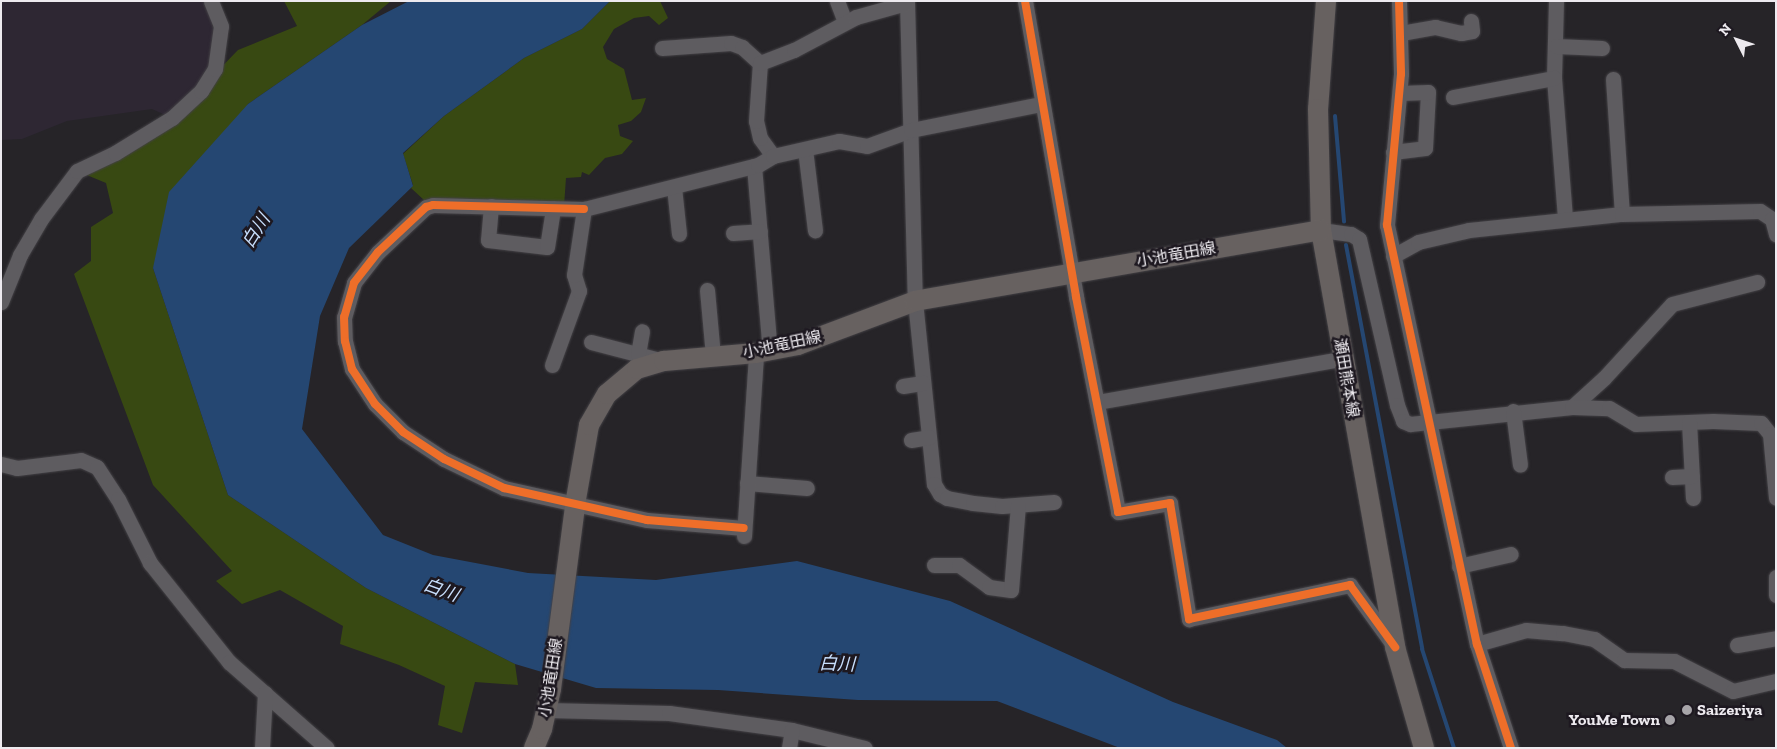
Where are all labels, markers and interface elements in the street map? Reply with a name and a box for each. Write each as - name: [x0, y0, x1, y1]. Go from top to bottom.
- north arrow: [1712, 15, 1762, 65]
- text: N: [1715, 20, 1735, 39]
- water label: 白川: [237, 210, 275, 252]
- street label: 小池竜田線: [1135, 239, 1217, 271]
- street label: 小池竜田線: [741, 327, 823, 363]
- street label: 瀬田熊本線: [1330, 337, 1362, 419]
- water label: 白川: [420, 574, 462, 606]
- street label: 小池竜田線: [535, 637, 567, 719]
- water label: 白川: [819, 653, 855, 675]
- place label: Saizeriya: [1697, 700, 1762, 720]
- marker: Saizeriya: [1681, 704, 1693, 716]
- place label: YouMe Town: [1569, 710, 1660, 730]
- marker: YouMe Town: [1664, 714, 1676, 726]

